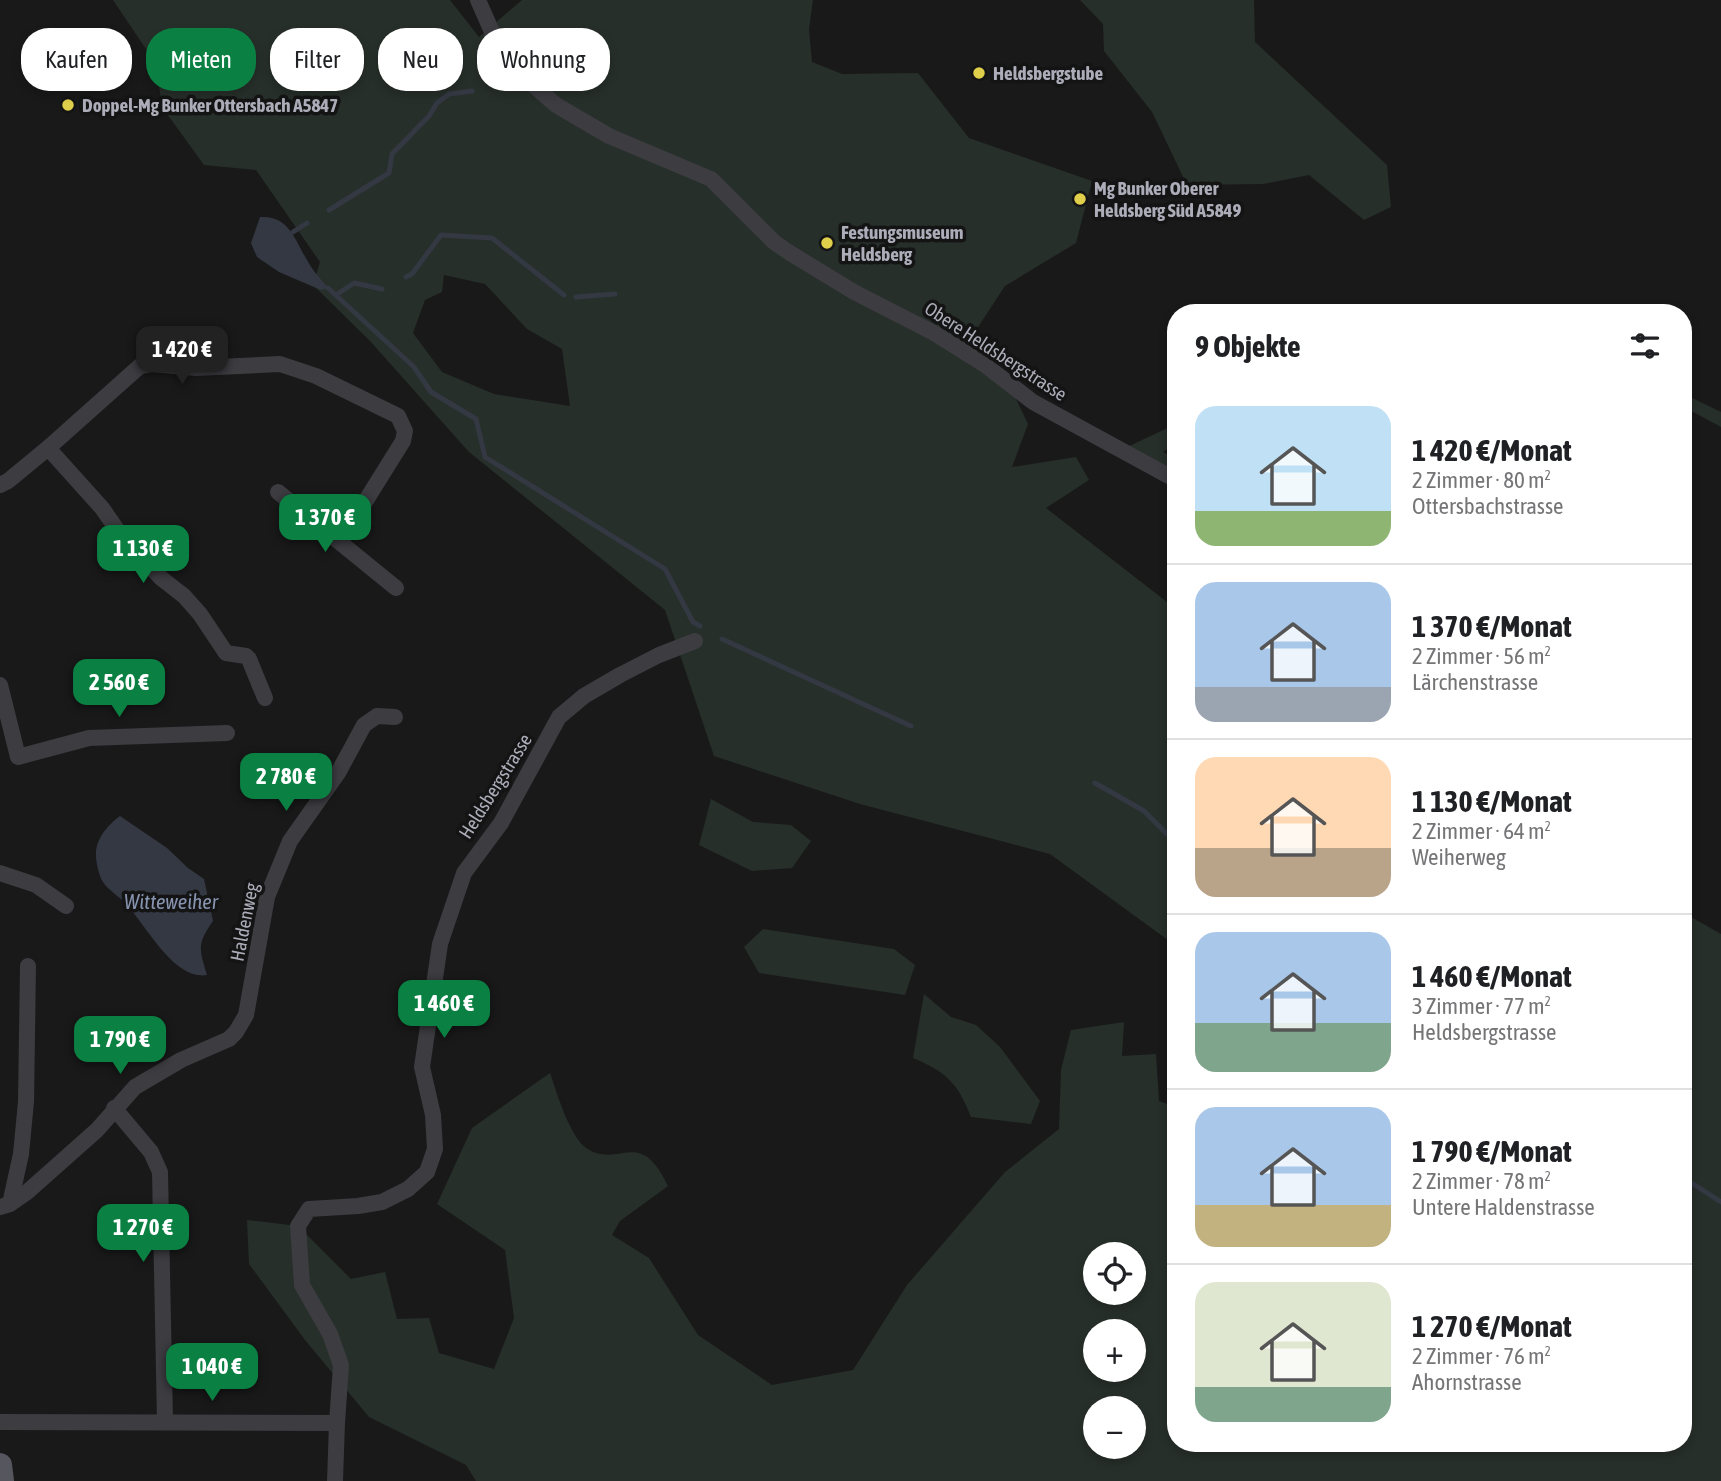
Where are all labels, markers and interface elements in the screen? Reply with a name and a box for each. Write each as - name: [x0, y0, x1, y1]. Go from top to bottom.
- chip: Kaufen: [21, 28, 132, 91]
- chip: Mieten: [146, 28, 256, 91]
- chip: Filter: [270, 28, 364, 91]
- chip: Neu: [378, 28, 463, 91]
- chip: Wohnung: [477, 28, 610, 91]
- place label: Heldsbergstube: [993, 62, 1103, 84]
- marker: Heldsbergstube: [971, 65, 987, 81]
- place label: Doppel-Mg Bunker Ottersbach A5847: [82, 94, 338, 116]
- marker: Doppel-Mg Bunker Ottersbach A5847: [60, 97, 76, 113]
- place label: Mg Bunker Oberer Heldsberg Süd A5849: [1094, 177, 1242, 221]
- marker: Mg Bunker Oberer Heldsberg Süd A5849: [1072, 191, 1088, 207]
- place label: Festungsmuseum Heldsberg: [841, 221, 963, 265]
- marker: Festungsmuseum Heldsberg: [819, 235, 835, 251]
- street label: Obere Heldsbergstrasse: [921, 297, 1071, 405]
- pin: 1 420 €: [117, 326, 247, 386]
- icon: filters: [1626, 327, 1664, 365]
- text: 9 Objekte: [1195, 329, 1301, 363]
- text: 1 420 €: [152, 336, 212, 362]
- text: 1 420 €/Monat: [1412, 433, 1572, 467]
- icon: home: [1251, 434, 1335, 518]
- text: 2 Zimmer · 80 m²: [1412, 467, 1551, 493]
- text: Ottersbachstrasse: [1412, 493, 1564, 519]
- pin: 1 370 €: [260, 494, 390, 554]
- text: 1 370 €: [295, 504, 355, 530]
- pin: 1 130 €: [78, 526, 208, 585]
- text: 1 130 €: [113, 535, 173, 561]
- text: 1 370 €/Monat: [1412, 609, 1572, 643]
- icon: home: [1251, 610, 1335, 694]
- text: 2 Zimmer · 56 m²: [1412, 643, 1551, 669]
- pin: 2 560 €: [54, 660, 184, 719]
- text: 2 560 €: [89, 669, 149, 695]
- text: Lärchenstrasse: [1412, 669, 1538, 695]
- street label: Heldsbergstrasse: [454, 730, 536, 842]
- pin: 2 780 €: [221, 754, 351, 813]
- text: 2 780 €: [256, 763, 316, 789]
- text: 1 130 €/Monat: [1412, 784, 1572, 818]
- icon: home: [1251, 785, 1335, 869]
- text: 2 Zimmer · 64 m²: [1412, 818, 1551, 844]
- text: Weiherweg: [1412, 844, 1506, 870]
- street label: Haldenweg: [226, 880, 263, 963]
- water label: Witteweiher: [124, 889, 219, 913]
- text: 1 460 €/Monat: [1412, 959, 1572, 993]
- icon: home: [1251, 960, 1335, 1044]
- pin: 1 460 €: [379, 981, 509, 1040]
- text: 1 460 €: [414, 990, 474, 1016]
- text: 3 Zimmer · 77 m²: [1412, 993, 1551, 1019]
- pin: 1 790 €: [55, 1016, 185, 1076]
- text: Heldsbergstrasse: [1412, 1019, 1556, 1045]
- text: 1 790 €: [90, 1026, 150, 1052]
- text: 1 790 €/Monat: [1412, 1134, 1572, 1168]
- icon: home: [1251, 1135, 1335, 1219]
- text: 2 Zimmer · 78 m²: [1412, 1168, 1551, 1194]
- text: Untere Haldenstrasse: [1412, 1194, 1595, 1220]
- pin: 1 270 €: [78, 1204, 208, 1264]
- text: 1 270 €: [113, 1214, 173, 1240]
- map controls: [1083, 1242, 1146, 1459]
- button: locate: [1083, 1242, 1146, 1305]
- text: 1 270 €/Monat: [1412, 1309, 1572, 1343]
- icon: home: [1251, 1310, 1335, 1394]
- button: +: [1083, 1319, 1146, 1382]
- text: 2 Zimmer · 76 m²: [1412, 1343, 1551, 1369]
- pin: 1 040 €: [147, 1344, 277, 1403]
- text: 1 040 €: [182, 1353, 242, 1379]
- text: Ahornstrasse: [1412, 1369, 1522, 1395]
- button: −: [1083, 1396, 1146, 1459]

